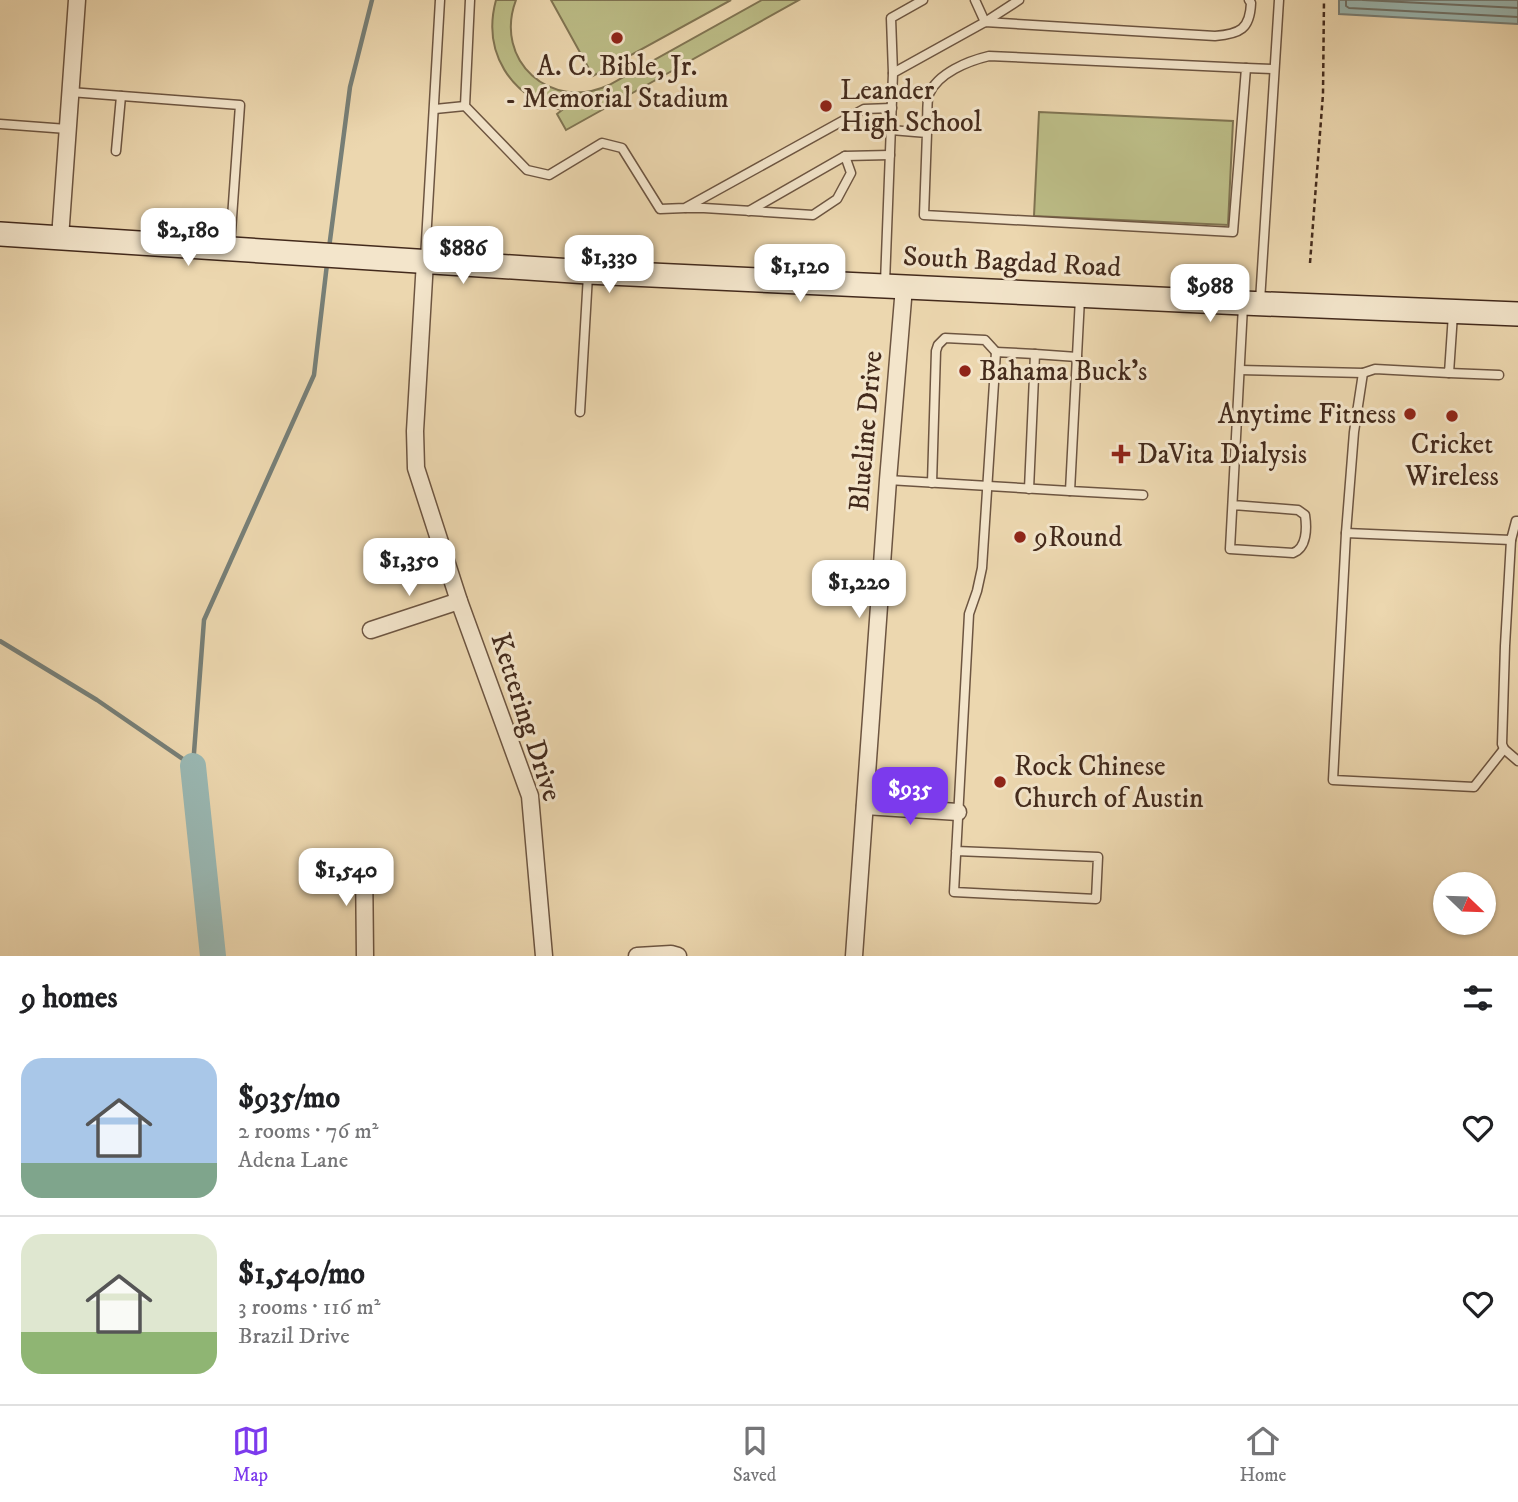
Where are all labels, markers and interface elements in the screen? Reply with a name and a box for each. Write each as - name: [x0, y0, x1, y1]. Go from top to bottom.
- marker: A. C. Bible, Jr. - Memorial Stadium: [609, 30, 625, 46]
- place label: A. C. Bible, Jr. - Memorial Stadium: [505, 49, 729, 116]
- place label: Leander High School: [840, 73, 983, 140]
- marker: Leander High School: [818, 98, 834, 114]
- pin: $2,180: [131, 208, 245, 268]
- text: $2,180: [157, 216, 219, 245]
- pin: $886: [422, 226, 504, 286]
- text: $886: [439, 234, 487, 263]
- pin: $1,330: [552, 236, 666, 295]
- street label: South Bagdad Road: [902, 239, 1122, 285]
- text: $1,330: [581, 243, 637, 272]
- pin: $1,120: [743, 244, 857, 304]
- text: $1,120: [770, 252, 830, 281]
- pin: $988: [1169, 264, 1251, 324]
- text: $988: [1186, 272, 1234, 301]
- street label: Blueline Drive: [842, 349, 890, 513]
- place label: Bahama Buck's: [979, 354, 1147, 389]
- marker: Bahama Buck's: [957, 363, 973, 379]
- place label: Anytime Fitness: [1218, 397, 1396, 432]
- marker: Anytime Fitness: [1402, 406, 1418, 422]
- marker: Cricket Wireless: [1444, 408, 1460, 424]
- place label: Cricket Wireless: [1404, 427, 1499, 494]
- place label: DaVita Dialysis: [1137, 437, 1307, 472]
- marker: DaVita Dialysis: [1111, 444, 1131, 464]
- place label: 9Round: [1032, 520, 1122, 555]
- marker: 9Round: [1012, 529, 1028, 545]
- pin: $1,350: [352, 538, 466, 598]
- text: $1,350: [379, 546, 439, 575]
- pin: $1,220: [802, 560, 916, 620]
- text: $1,220: [828, 568, 890, 597]
- street label: Kettering Drive: [482, 628, 570, 806]
- place label: Rock Chinese Church of Austin: [1014, 749, 1204, 816]
- pin: $935: [869, 768, 951, 827]
- marker: Rock Chinese Church of Austin: [992, 774, 1008, 790]
- text: $935: [888, 775, 932, 804]
- pin: $1,540: [289, 848, 403, 908]
- text: $1,540: [315, 856, 377, 885]
- north arrow: [1433, 872, 1496, 934]
- map controls: [1433, 872, 1496, 935]
- icon: filters: [1459, 979, 1497, 1017]
- text: 9 homes: [21, 980, 118, 1017]
- text: $935/mo: [238, 1080, 340, 1117]
- icon: home: [77, 1086, 161, 1170]
- icon: heart: [1459, 1109, 1497, 1147]
- text: 2 rooms · 76 m²: [238, 1117, 378, 1146]
- text: Adena Lane: [238, 1146, 348, 1175]
- text: $1,540/mo: [238, 1256, 365, 1293]
- icon: home: [77, 1262, 161, 1346]
- icon: heart: [1459, 1285, 1497, 1323]
- text: 3 rooms · 116 m²: [238, 1293, 381, 1322]
- text: Brazil Drive: [238, 1322, 350, 1351]
- tab: Map: [232, 1422, 270, 1487]
- tab: Saved: [733, 1422, 776, 1487]
- tab: Home: [1239, 1422, 1286, 1487]

